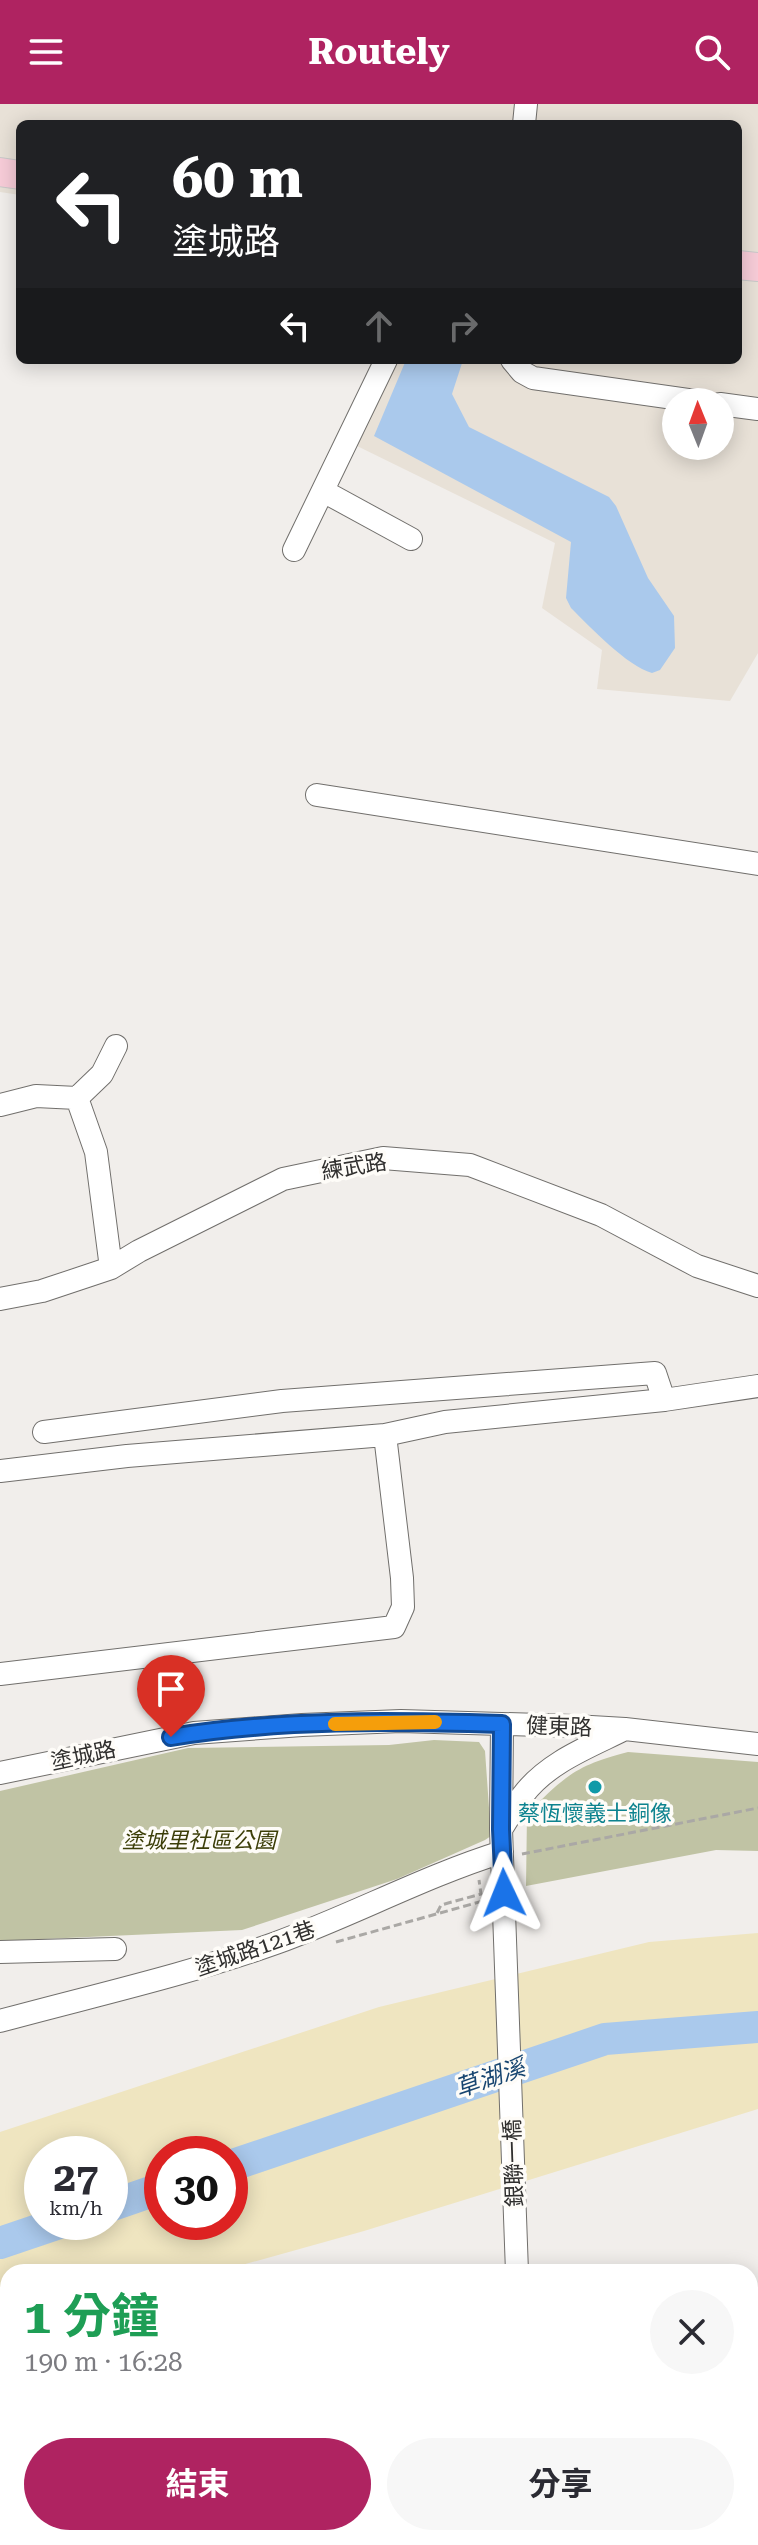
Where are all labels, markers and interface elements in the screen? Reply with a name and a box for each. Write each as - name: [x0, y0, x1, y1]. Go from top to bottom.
- icon: menu: [24, 30, 68, 74]
- icon: search: [690, 30, 734, 74]
- text: Routely: [308, 31, 450, 73]
- text: 60 m: [172, 145, 303, 211]
- icon: left: [40, 152, 144, 256]
- text: 塗城路: [172, 221, 280, 263]
- icon: left: [273, 304, 317, 348]
- icon: ahead: [357, 304, 401, 348]
- icon: right: [441, 304, 485, 348]
- north arrow: [662, 388, 734, 460]
- map controls: [662, 388, 734, 460]
- street label: 練武路: [320, 1149, 389, 1184]
- pin: [137, 1655, 205, 1737]
- icon: arrive: [149, 1667, 193, 1711]
- street label: 健東路: [526, 1713, 592, 1740]
- street label: 塗城路: [48, 1736, 118, 1775]
- marker: 蔡恆懷義士銅像: [586, 1778, 604, 1796]
- place label: 蔡恆懷義士銅像: [518, 1801, 672, 1826]
- park label: 塗城里社區公園: [122, 1828, 279, 1853]
- position arrow: [462, 1851, 546, 1935]
- street label: 塗城路121巷: [192, 1916, 318, 1981]
- water label: 草湖溪: [451, 2052, 531, 2103]
- street label: 銀聯一橋: [499, 2119, 528, 2207]
- speed limit sign: 30: [144, 2136, 248, 2240]
- text: 27: [54, 2154, 98, 2201]
- text: km/h: [49, 2196, 103, 2220]
- text: 1 分鐘: [24, 2289, 159, 2345]
- button: close: [650, 2290, 734, 2374]
- text: 190 m · 16:28: [24, 2347, 183, 2377]
- button: 結束: [24, 2438, 371, 2530]
- button: 分享: [387, 2438, 734, 2530]

